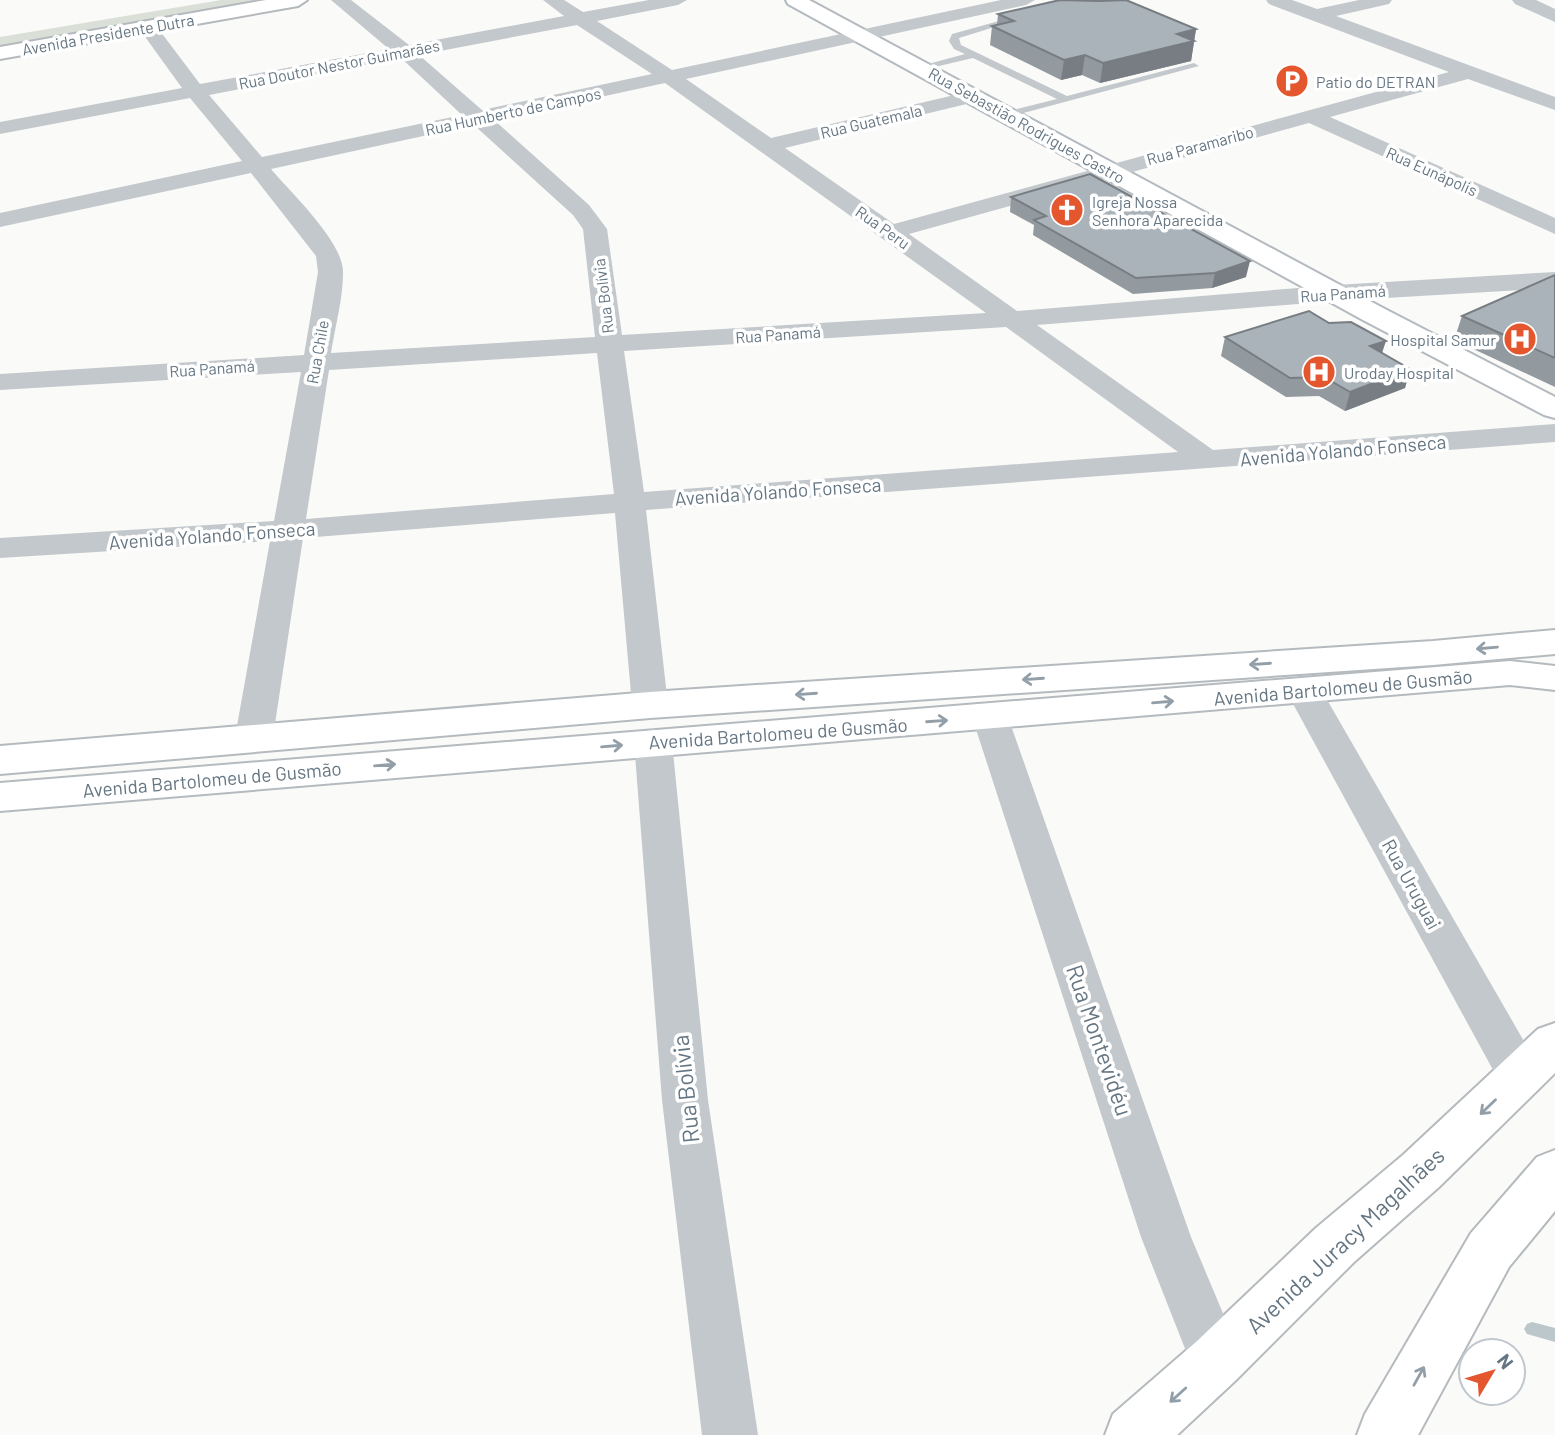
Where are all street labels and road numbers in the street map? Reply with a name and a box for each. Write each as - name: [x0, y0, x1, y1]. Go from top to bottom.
- street label: Avenida Presidente Dutra: [20, 9, 196, 59]
- street label: Rua Doutor Nestor Guimarães: [237, 35, 441, 93]
- street label: Rua Sebastião Rodrigues Castro: [926, 63, 1128, 187]
- street label: Rua Humberto de Campos: [423, 83, 603, 139]
- street label: Rua Guatemala: [818, 100, 924, 142]
- street label: Rua Paramaribo: [1144, 122, 1256, 168]
- street label: Rua Eunápolis: [1384, 142, 1480, 200]
- street label: Rua Peru: [852, 201, 914, 253]
- street label: Rua Bolívia: [589, 257, 617, 335]
- street label: Rua Panamá: [1300, 281, 1386, 305]
- street label: Rua Chile: [302, 319, 332, 385]
- street label: Rua Panamá: [735, 322, 821, 346]
- street label: Rua Panamá: [169, 356, 255, 380]
- street label: Avenida Yolando Fonseca: [1239, 430, 1447, 470]
- street label: Avenida Yolando Fonseca: [674, 472, 882, 510]
- street label: Avenida Yolando Fonseca: [108, 516, 316, 554]
- street label: Avenida Bartolomeu de Gusmão: [1213, 664, 1473, 710]
- street label: Avenida Bartolomeu de Gusmão: [648, 712, 908, 754]
- street label: Avenida Bartolomeu de Gusmão: [82, 756, 342, 802]
- street label: Rua Uruguai: [1378, 835, 1446, 933]
- street label: Rua Montevidéu: [1061, 961, 1139, 1119]
- street label: Rua Bolívia: [665, 1034, 705, 1144]
- street label: Avenida Juracy Magalhães: [1240, 1141, 1450, 1339]

